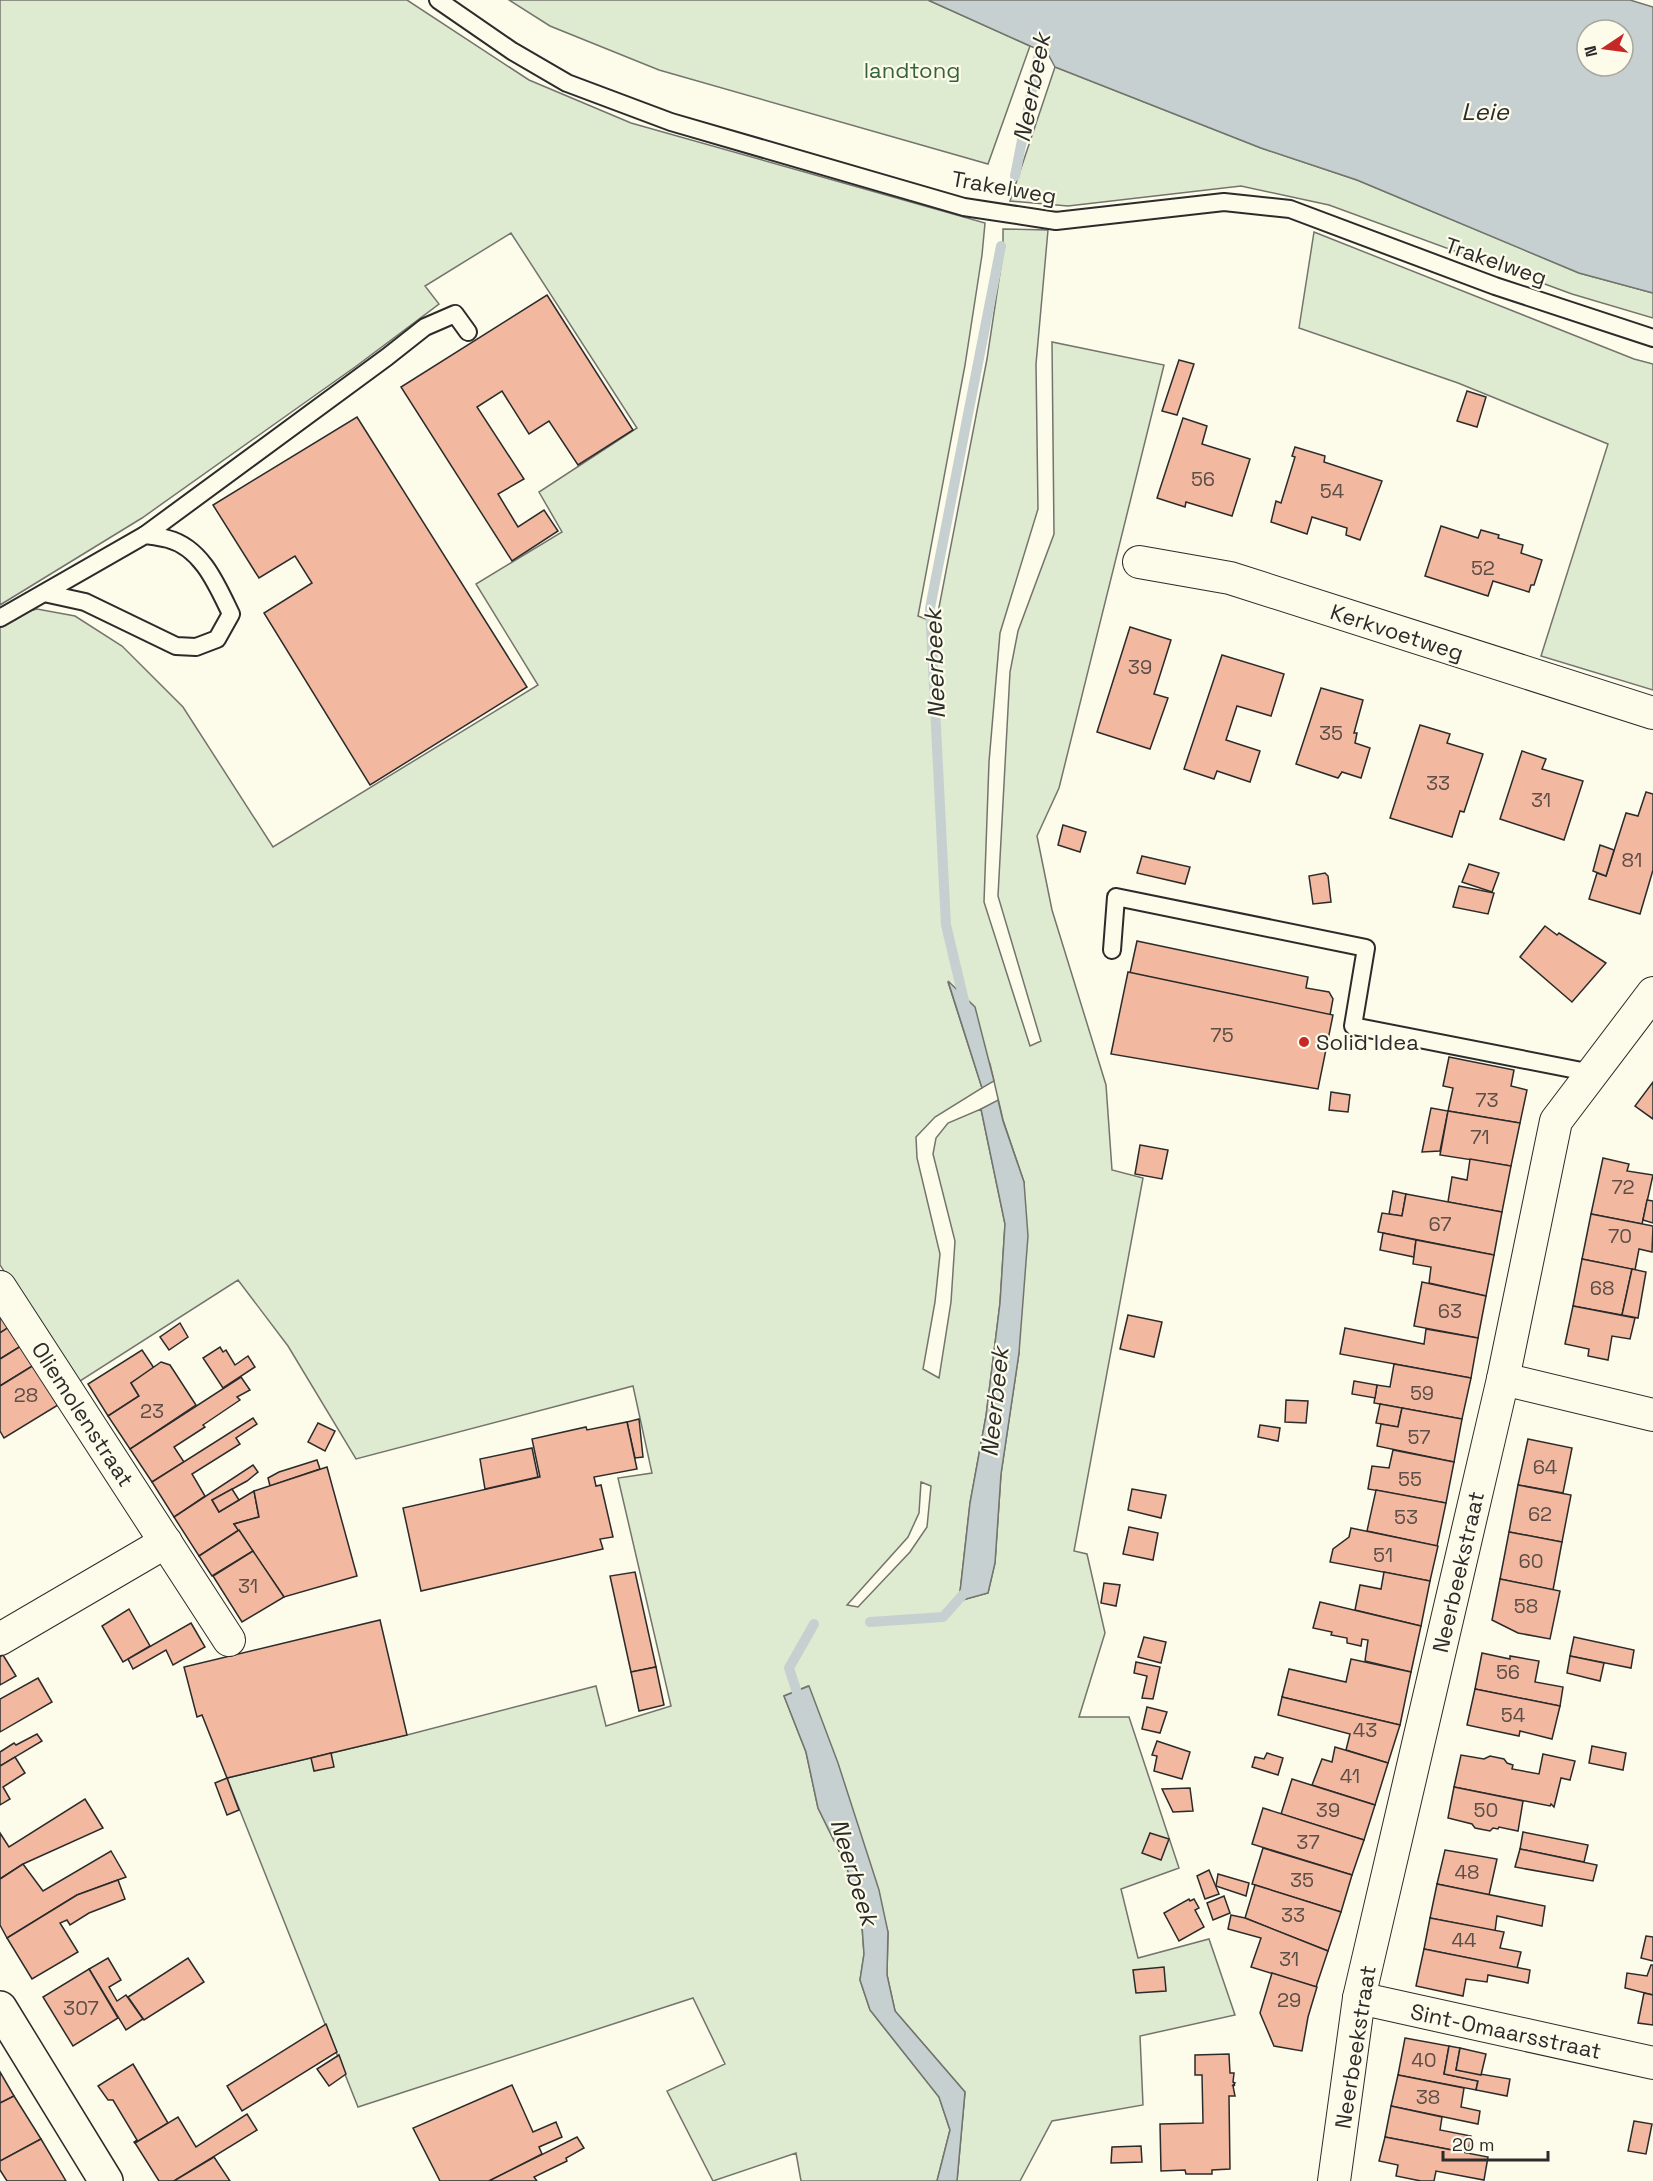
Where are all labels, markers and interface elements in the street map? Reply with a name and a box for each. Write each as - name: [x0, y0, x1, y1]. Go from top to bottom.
- north arrow: [1575, 18, 1635, 78]
- water label: Neerbeek: [1006, 28, 1058, 145]
- text: N: [1579, 44, 1602, 59]
- park label: landtong: [864, 56, 960, 84]
- water label: Leie: [1461, 96, 1509, 127]
- street label: Trakelweg: [949, 164, 1059, 210]
- street label: Trakelweg: [1441, 230, 1551, 292]
- house number: 56: [1191, 466, 1215, 492]
- house number: 54: [1320, 478, 1344, 504]
- house number: 52: [1471, 555, 1495, 581]
- street label: Kerkvoetweg: [1327, 597, 1467, 667]
- water label: Neerbeek: [917, 605, 952, 720]
- house number: 39: [1128, 654, 1152, 680]
- house number: 35: [1319, 720, 1343, 746]
- house number: 33: [1426, 770, 1450, 796]
- house number: 31: [1531, 787, 1551, 813]
- house number: 81: [1622, 847, 1642, 873]
- house number: 75: [1210, 1022, 1234, 1048]
- place label: Solid Idea: [1316, 1028, 1419, 1056]
- marker: Solid Idea: [1297, 1035, 1311, 1049]
- house number: 73: [1475, 1087, 1499, 1113]
- house number: 71: [1470, 1124, 1490, 1150]
- house number: 72: [1611, 1174, 1635, 1200]
- house number: 67: [1428, 1211, 1452, 1237]
- house number: 70: [1608, 1223, 1632, 1249]
- house number: 68: [1590, 1275, 1614, 1301]
- house number: 63: [1438, 1298, 1462, 1324]
- street label: Oliemolenstraat: [26, 1336, 140, 1492]
- water label: Neerbeek: [973, 1342, 1016, 1458]
- house number: 59: [1410, 1380, 1434, 1406]
- house number: 28: [14, 1382, 38, 1408]
- house number: 23: [140, 1398, 164, 1424]
- house number: 57: [1407, 1424, 1431, 1450]
- house number: 64: [1533, 1454, 1557, 1480]
- house number: 55: [1398, 1466, 1422, 1492]
- street label: Neerbeekstraat: [1426, 1489, 1490, 1655]
- house number: 62: [1528, 1501, 1552, 1527]
- house number: 53: [1394, 1504, 1418, 1530]
- house number: 51: [1373, 1542, 1393, 1568]
- house number: 60: [1518, 1548, 1544, 1574]
- house number: 31: [238, 1573, 258, 1599]
- house number: 58: [1514, 1593, 1538, 1619]
- house number: 56: [1496, 1659, 1520, 1685]
- house number: 54: [1501, 1702, 1525, 1728]
- house number: 43: [1353, 1717, 1377, 1743]
- house number: 41: [1340, 1763, 1360, 1789]
- house number: 39: [1316, 1797, 1340, 1823]
- house number: 50: [1474, 1797, 1498, 1823]
- water label: Neerbeek: [824, 1815, 886, 1932]
- house number: 37: [1296, 1829, 1320, 1855]
- house number: 48: [1455, 1859, 1479, 1885]
- house number: 35: [1290, 1867, 1314, 1893]
- house number: 33: [1281, 1902, 1305, 1928]
- house number: 44: [1452, 1927, 1477, 1953]
- house number: 31: [1279, 1946, 1299, 1972]
- street label: Neerbeekstraat: [1328, 1963, 1382, 2131]
- house number: 29: [1277, 1987, 1301, 2013]
- house number: 307: [63, 1995, 99, 2021]
- street label: Sint-Omaarsstraat: [1408, 1997, 1604, 2065]
- house number: 40: [1411, 2047, 1437, 2073]
- house number: 38: [1416, 2084, 1440, 2110]
- scale bar: [1443, 2124, 1548, 2162]
- text: 20 m: [1452, 2133, 1495, 2156]

